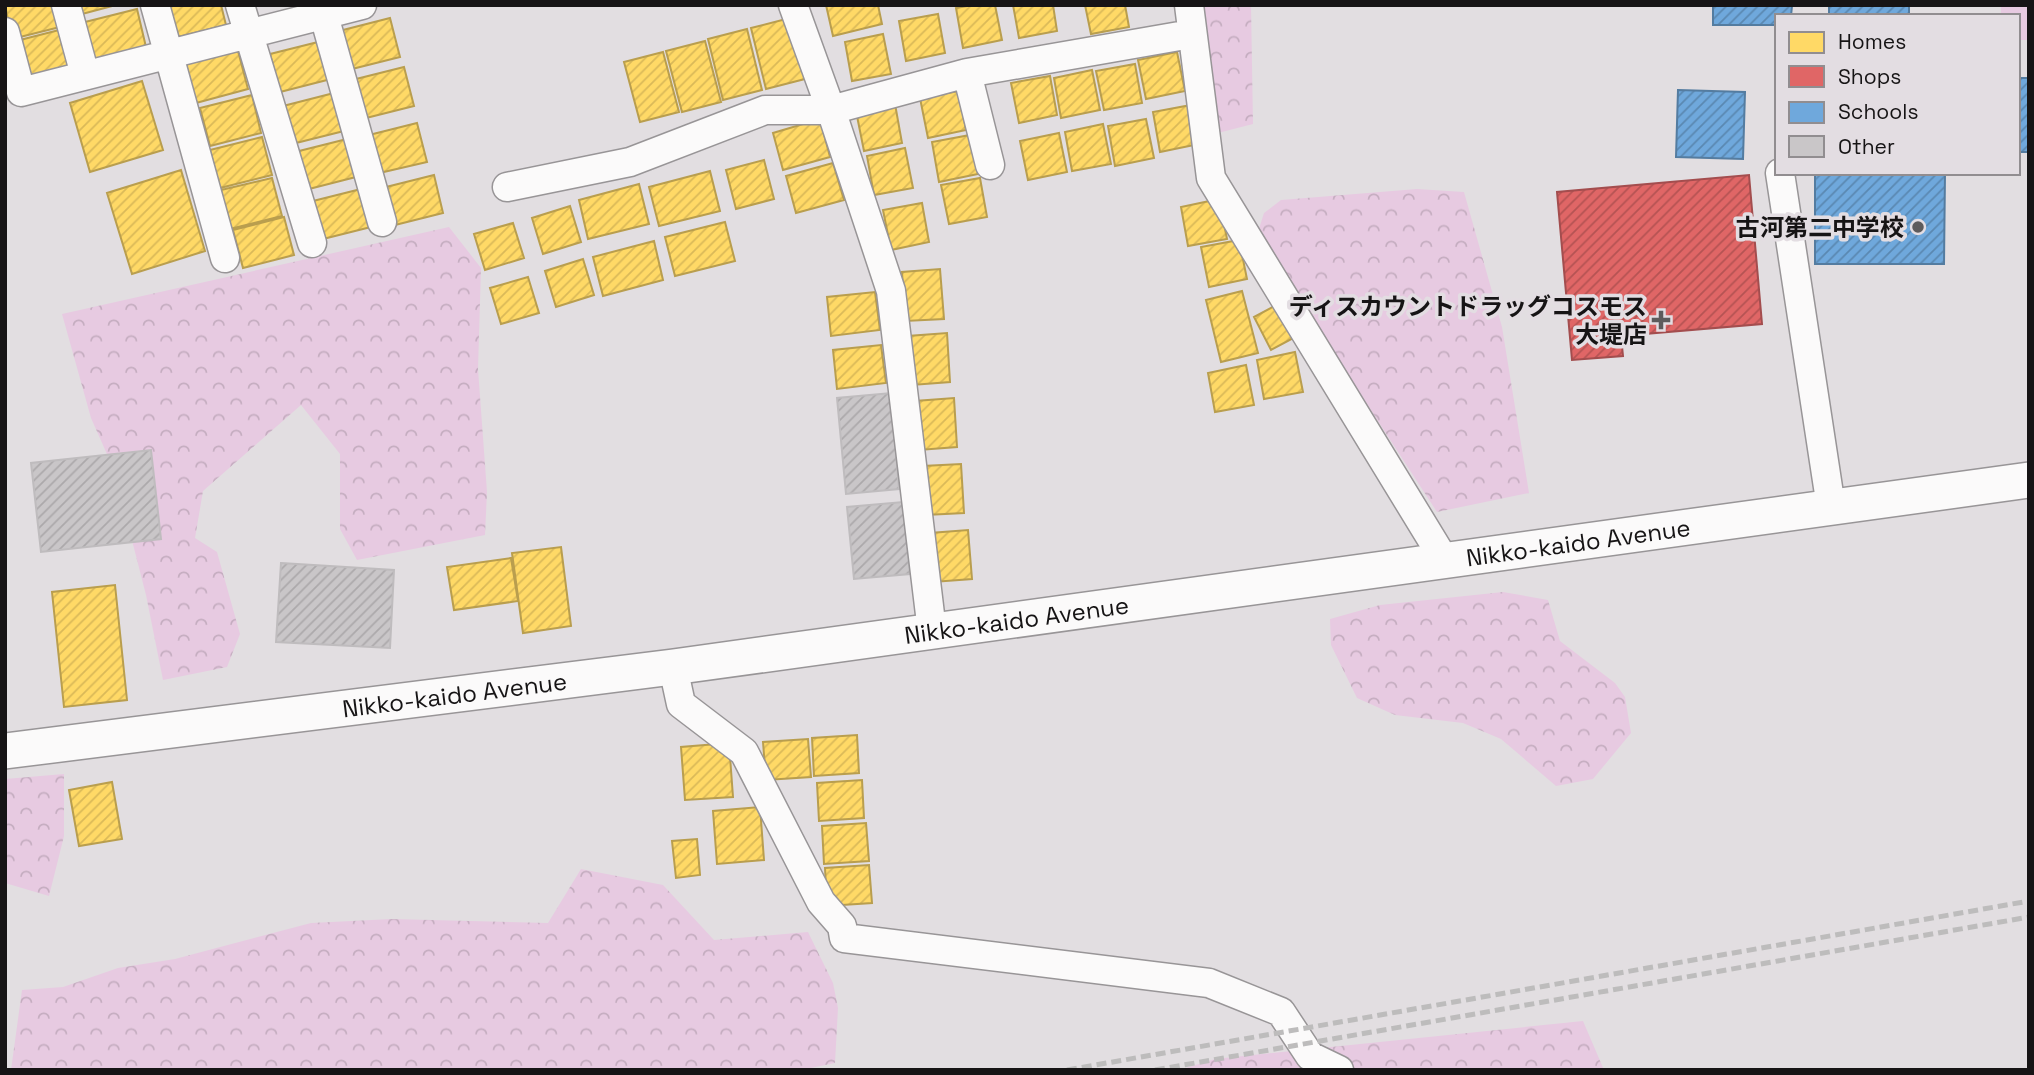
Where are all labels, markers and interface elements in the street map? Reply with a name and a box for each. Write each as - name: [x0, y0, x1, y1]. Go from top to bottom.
- legend: [1775, 14, 2020, 175]
- text: Homes: [1838, 28, 1906, 55]
- text: Shops: [1838, 63, 1901, 90]
- text: Schools: [1838, 98, 1918, 125]
- text: Other: [1838, 133, 1895, 160]
- place label: 古河第二中学校: [1736, 212, 1904, 243]
- marker: 古河第二中学校: [1910, 219, 1926, 235]
- place label: ディスカウントドラッグコスモス 大堤店: [1289, 291, 1647, 350]
- marker: ディスカウントドラッグコスモス 大堤店: [1653, 312, 1669, 328]
- street label: Nikko-kaido Avenue: [1464, 511, 1692, 573]
- street label: Nikko-kaido Avenue: [902, 589, 1131, 650]
- street label: Nikko-kaido Avenue: [340, 665, 569, 724]

